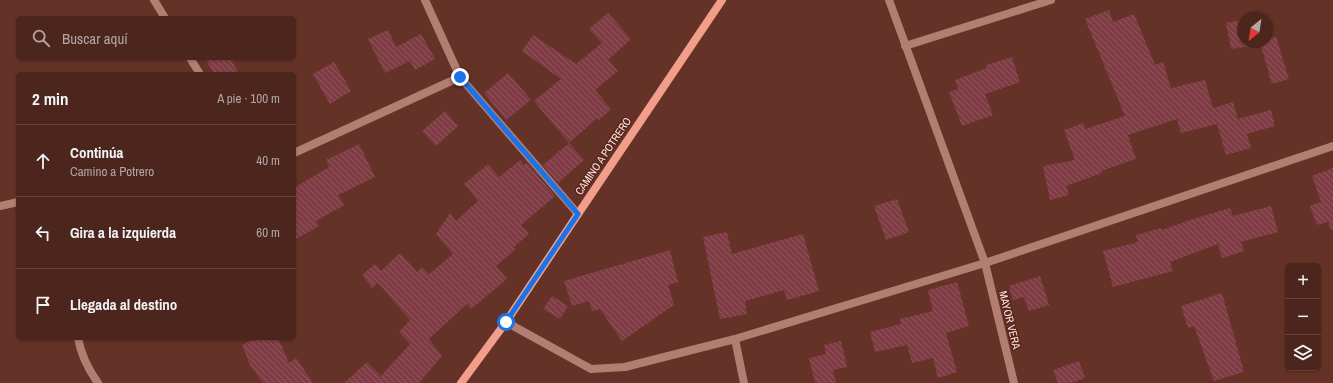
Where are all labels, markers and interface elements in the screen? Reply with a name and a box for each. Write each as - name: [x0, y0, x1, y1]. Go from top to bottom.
- north arrow: [1237, 12, 1273, 48]
- search box: [16, 16, 296, 60]
- icon: search: [30, 27, 52, 49]
- text: Buscar aquí: [62, 28, 128, 49]
- route end: [451, 68, 469, 86]
- text: 2 min: [32, 87, 68, 110]
- text: A pie · 100 m: [217, 90, 280, 107]
- street label: CAMINO A POTRERO: [572, 114, 634, 198]
- text: Continúa: [70, 142, 123, 163]
- icon: ahead: [32, 150, 54, 172]
- text: 40 m: [256, 152, 280, 169]
- text: Camino a Potrero: [70, 163, 154, 180]
- icon: left: [32, 222, 54, 244]
- text: Gira a la izquierda: [70, 222, 176, 243]
- text: 60 m: [256, 224, 280, 241]
- map controls: [1285, 263, 1321, 371]
- button: +: [1285, 263, 1321, 299]
- street label: MAYOR VERA: [996, 289, 1024, 352]
- icon: arrive: [32, 294, 54, 316]
- text: Llegada al destino: [70, 294, 177, 315]
- button: −: [1285, 299, 1321, 335]
- route start: [497, 313, 515, 331]
- button: layers: [1285, 335, 1321, 371]

